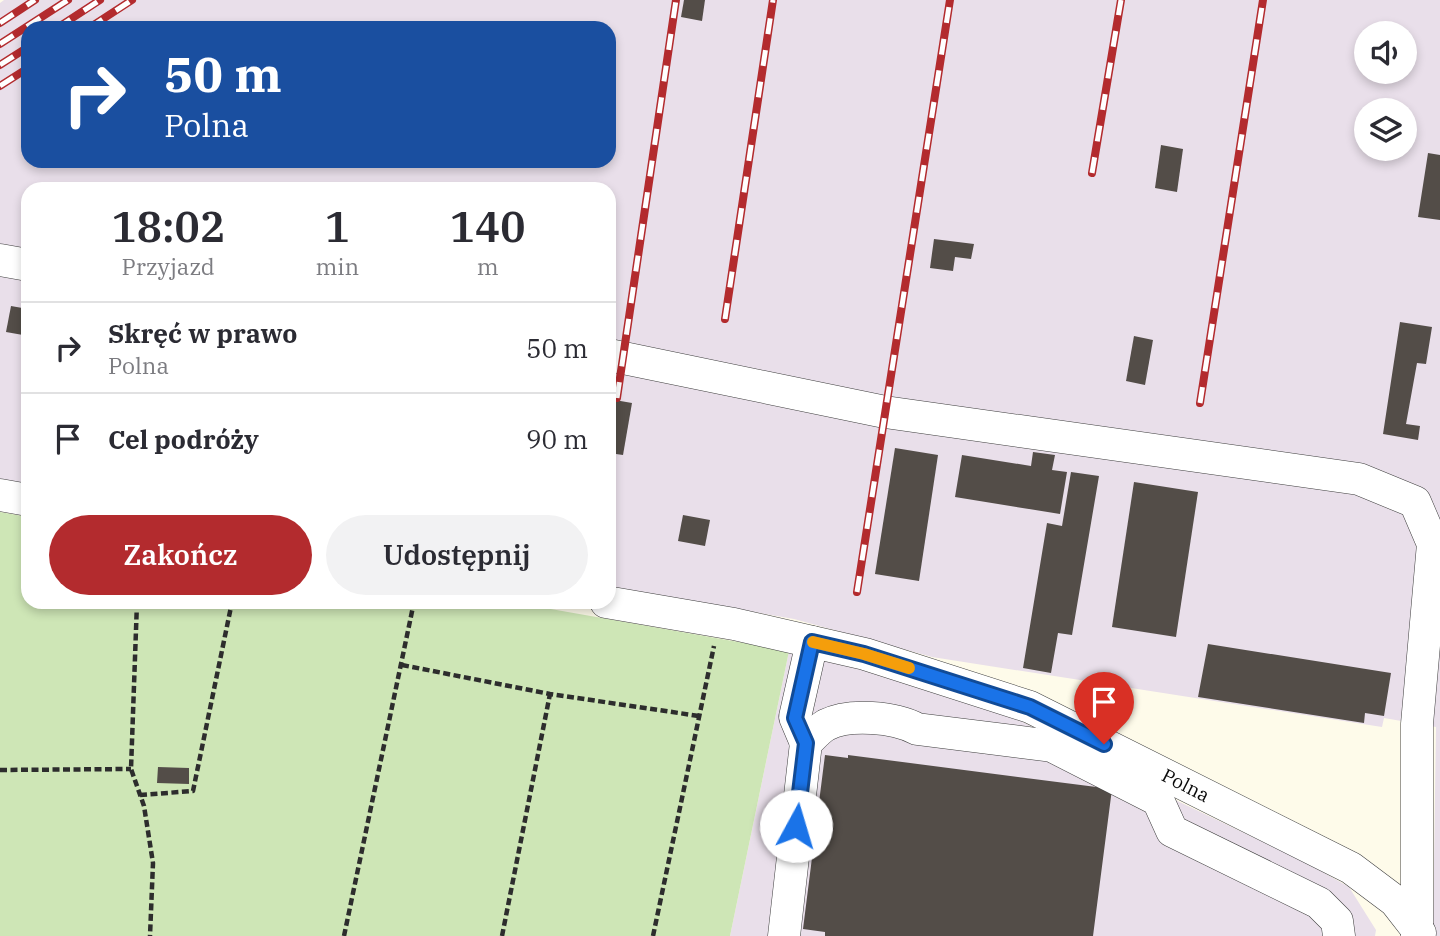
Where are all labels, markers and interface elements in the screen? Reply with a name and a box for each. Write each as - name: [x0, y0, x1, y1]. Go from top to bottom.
- map controls: [1354, 21, 1417, 161]
- button: sound: [1354, 21, 1417, 84]
- text: 50 m: [164, 42, 282, 105]
- icon: right: [49, 49, 140, 140]
- button: layers: [1354, 98, 1417, 161]
- text: Polna: [164, 104, 249, 146]
- text: 18:02: [112, 199, 225, 254]
- text: 1: [325, 199, 350, 254]
- text: 140: [450, 199, 525, 254]
- text: Przyjazd: [122, 251, 215, 281]
- text: min: [315, 251, 359, 281]
- text: m: [477, 251, 499, 281]
- text: Skręć w prawo: [108, 316, 297, 350]
- icon: right: [49, 329, 87, 367]
- text: 50 m: [526, 331, 588, 365]
- text: Polna: [108, 350, 169, 380]
- icon: arrive: [49, 420, 87, 458]
- text: Cel podróży: [108, 422, 259, 456]
- text: 90 m: [526, 422, 588, 456]
- button: Zakończ: [49, 515, 312, 595]
- button: Udostępnij: [326, 515, 588, 595]
- pin: [1074, 672, 1134, 744]
- icon: arrive: [1085, 683, 1123, 721]
- street label: Polna: [1158, 763, 1214, 807]
- position arrow: [759, 789, 833, 863]

